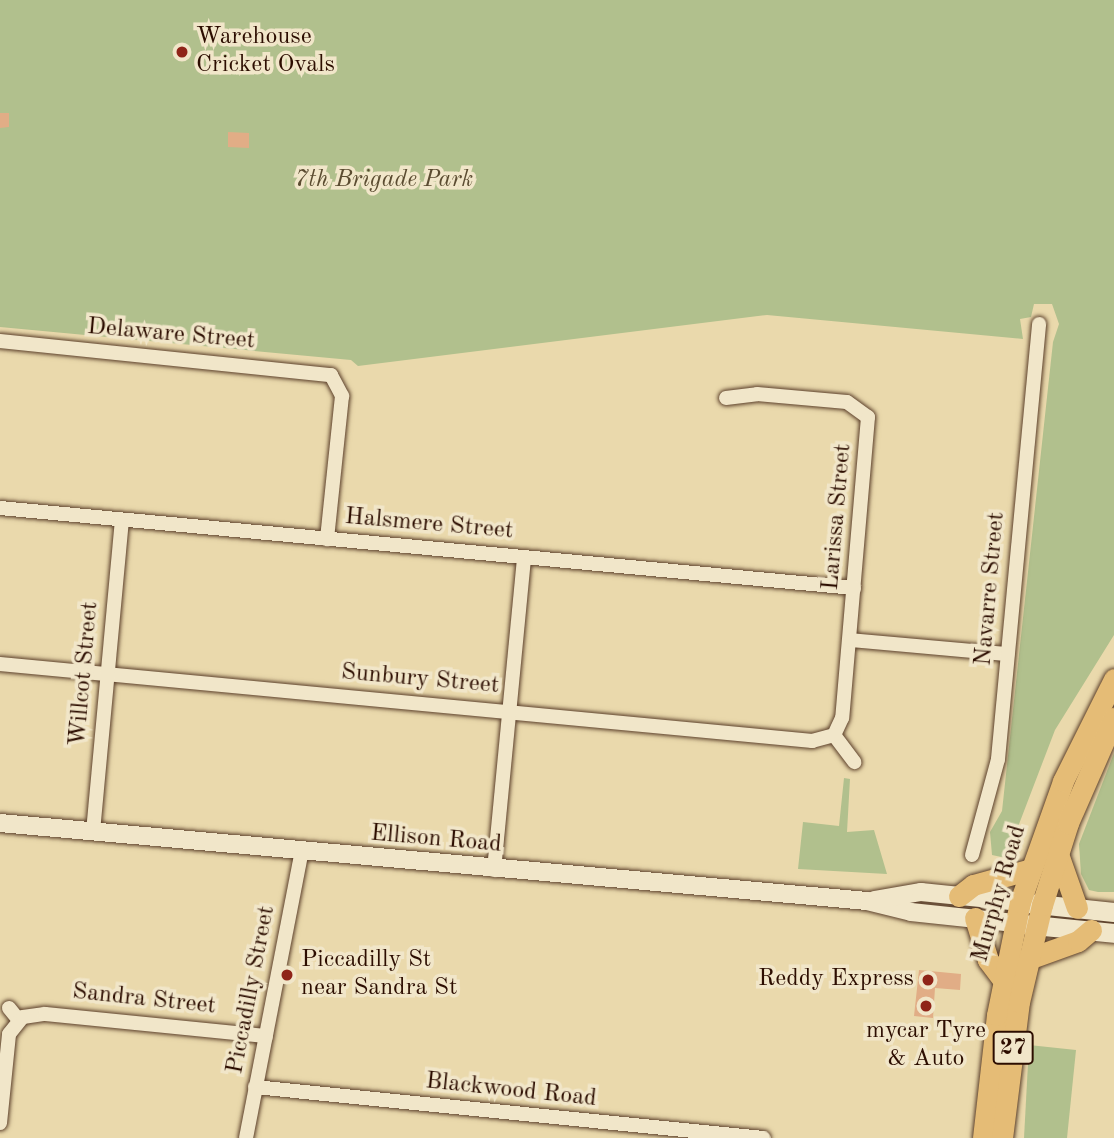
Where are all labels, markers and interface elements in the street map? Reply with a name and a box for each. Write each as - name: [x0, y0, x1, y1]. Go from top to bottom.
- place label: Warehouse Cricket Ovals: [196, 24, 335, 80]
- marker: Warehouse Cricket Ovals: [174, 44, 190, 60]
- park label: 7th Brigade Park: [295, 167, 473, 195]
- street label: Delaware Street: [86, 313, 256, 357]
- street label: Larissa Street: [817, 442, 859, 592]
- street label: Halsmere Street: [344, 503, 514, 547]
- street label: Navarre Street: [970, 511, 1012, 667]
- street label: Willcot Street: [64, 600, 106, 748]
- street label: Sunbury Street: [340, 659, 500, 701]
- street label: Ellison Road: [369, 820, 503, 860]
- street label: Murphy Road: [967, 822, 1033, 966]
- street label: Piccadilly Street: [222, 904, 282, 1076]
- place label: Piccadilly St near Sandra St: [301, 947, 457, 1003]
- place label: Reddy Express: [758, 966, 914, 994]
- marker: Piccadilly St near Sandra St: [279, 967, 295, 983]
- marker: Reddy Express: [920, 972, 936, 988]
- street label: Sandra Street: [71, 978, 217, 1022]
- marker: mycar Tyre & Auto: [918, 998, 934, 1014]
- place label: mycar Tyre & Auto: [866, 1018, 986, 1074]
- road number: 27: [992, 1028, 1034, 1068]
- street label: Blackwood Road: [424, 1068, 598, 1114]

